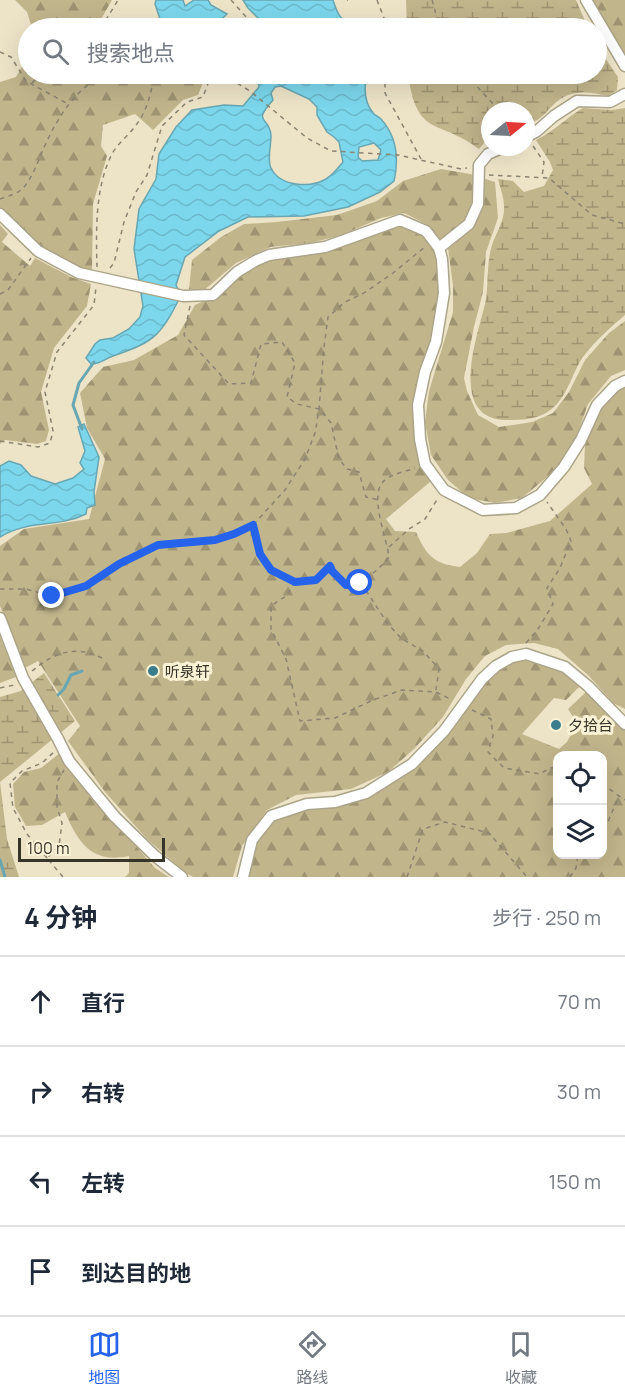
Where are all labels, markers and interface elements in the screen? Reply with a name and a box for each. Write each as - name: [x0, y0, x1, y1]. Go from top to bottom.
- search box: [18, 18, 607, 84]
- icon: search: [39, 35, 72, 68]
- text: 搜索地点: [87, 38, 175, 68]
- north arrow: [481, 102, 535, 156]
- route start: [346, 569, 372, 595]
- route end: [38, 582, 64, 608]
- place label: 听泉轩: [165, 661, 210, 682]
- marker: 听泉轩: [146, 664, 160, 678]
- place label: 夕拾台: [568, 715, 613, 736]
- marker: 夕拾台: [549, 718, 563, 732]
- map controls: [553, 751, 607, 859]
- button: locate: [553, 751, 607, 805]
- button: layers: [553, 805, 607, 859]
- scale bar: [18, 835, 165, 862]
- text: 100 m: [27, 837, 70, 859]
- text: 4 分钟: [24, 899, 97, 935]
- text: 步行 · 250 m: [492, 904, 601, 931]
- icon: ahead: [24, 985, 57, 1018]
- text: 直行: [81, 988, 125, 1018]
- text: 70 m: [558, 988, 601, 1015]
- icon: right: [24, 1075, 57, 1108]
- text: 右转: [81, 1078, 125, 1108]
- text: 30 m: [557, 1078, 601, 1105]
- icon: left: [24, 1165, 57, 1198]
- text: 左转: [81, 1168, 125, 1198]
- text: 150 m: [548, 1168, 601, 1195]
- icon: arrive: [24, 1255, 57, 1288]
- text: 到达目的地: [81, 1258, 191, 1288]
- tab: 地图: [88, 1328, 121, 1388]
- tab: 路线: [296, 1328, 329, 1388]
- tab: 收藏: [504, 1328, 537, 1388]

